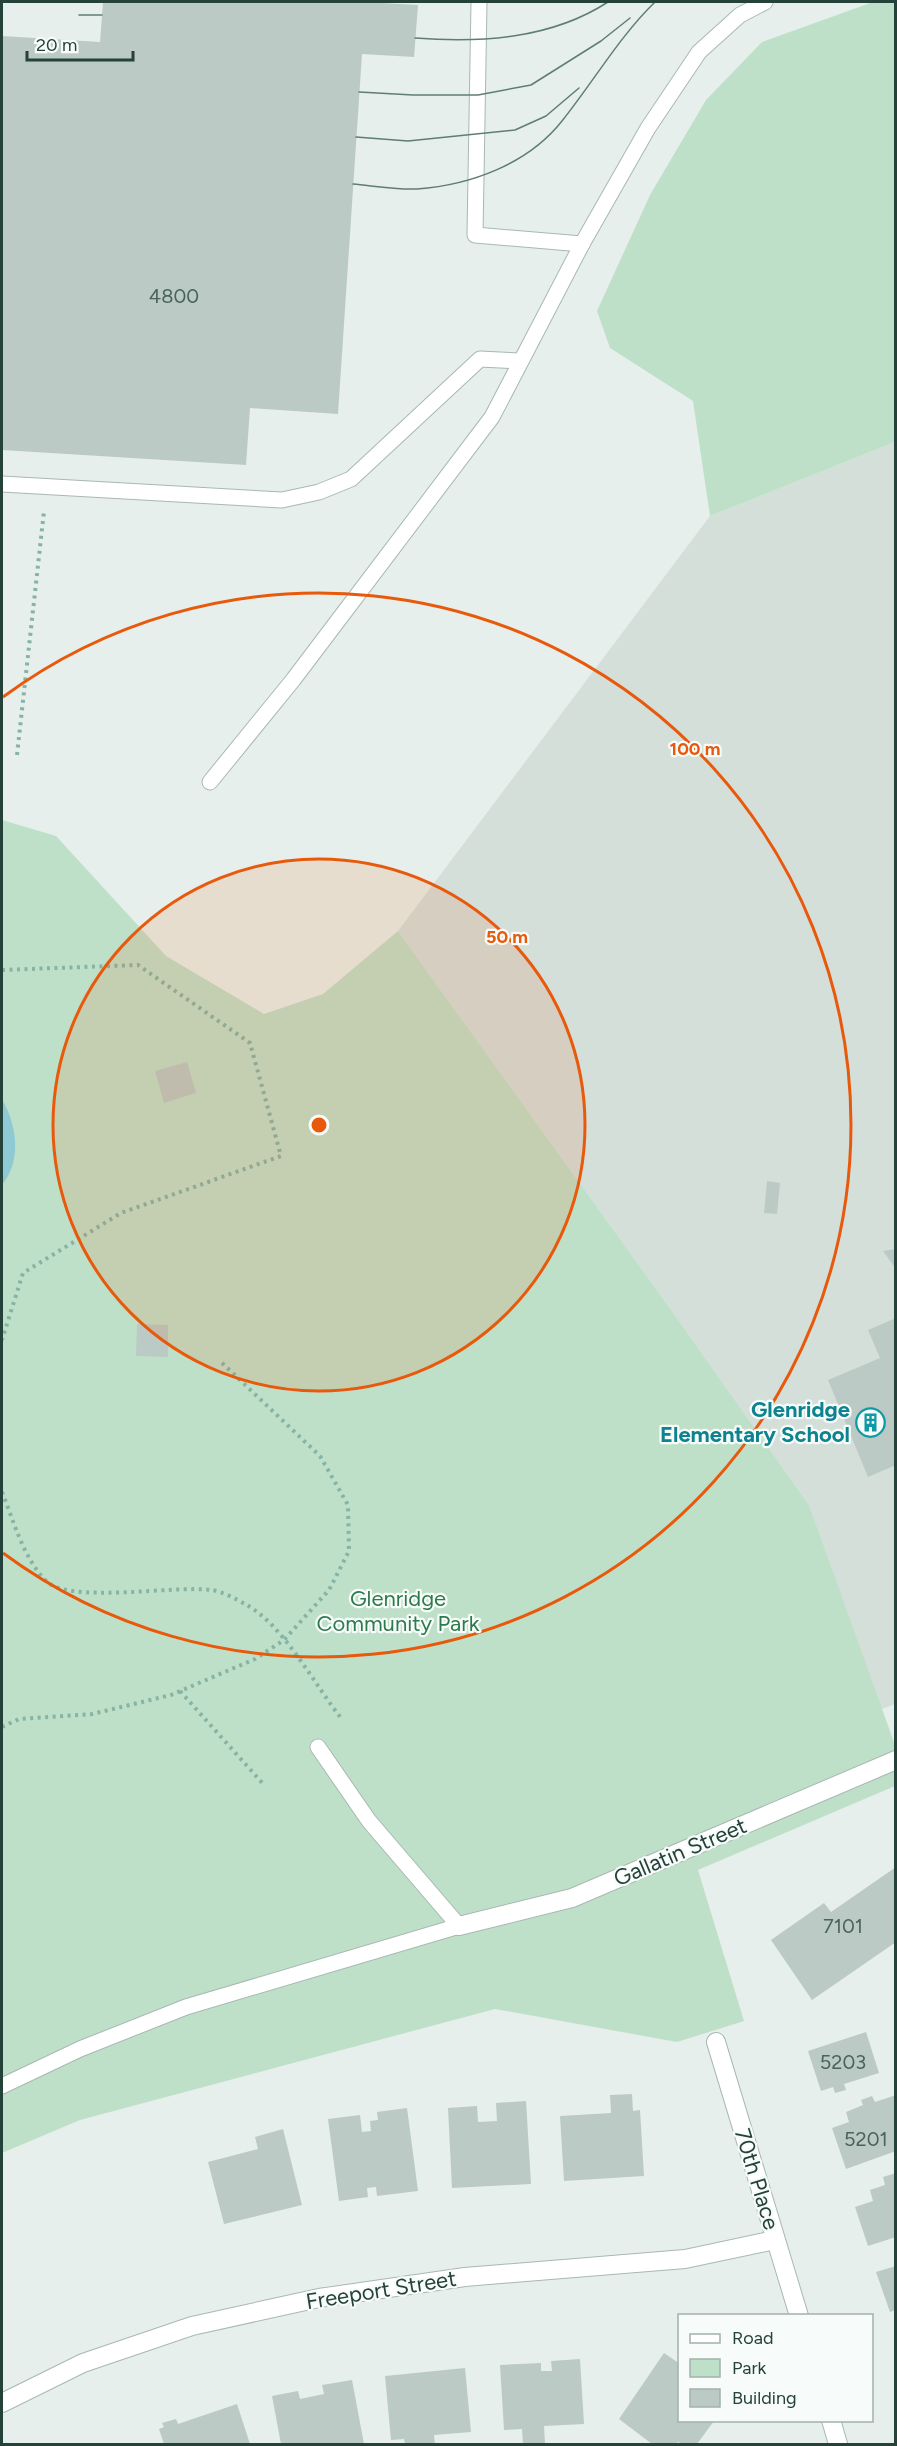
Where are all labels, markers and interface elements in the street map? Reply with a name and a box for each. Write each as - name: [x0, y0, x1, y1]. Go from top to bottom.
- scale bar: [27, 24, 134, 62]
- text: 20 m: [36, 34, 77, 56]
- house number: 4800: [149, 284, 199, 308]
- text: 100 m: [670, 738, 720, 760]
- text: 50 m: [486, 926, 528, 948]
- centre of rings: [309, 1115, 329, 1135]
- place label: Glenridge Elementary School: [660, 1396, 850, 1448]
- building icon: Glenridge Elementary School: [855, 1406, 887, 1438]
- park label: Glenridge Community Park: [317, 1585, 480, 1637]
- street label: Gallatin Street: [610, 1812, 750, 1892]
- house number: 7101: [823, 1914, 863, 1938]
- house number: 5203: [820, 2050, 866, 2074]
- street label: 70th Place: [729, 2125, 785, 2233]
- house number: 5201: [844, 2127, 888, 2151]
- street label: Freeport Street: [304, 2265, 458, 2315]
- legend: [678, 2314, 873, 2422]
- text: Road: [732, 2327, 773, 2349]
- text: Park: [732, 2357, 767, 2379]
- text: Building: [732, 2387, 797, 2409]

